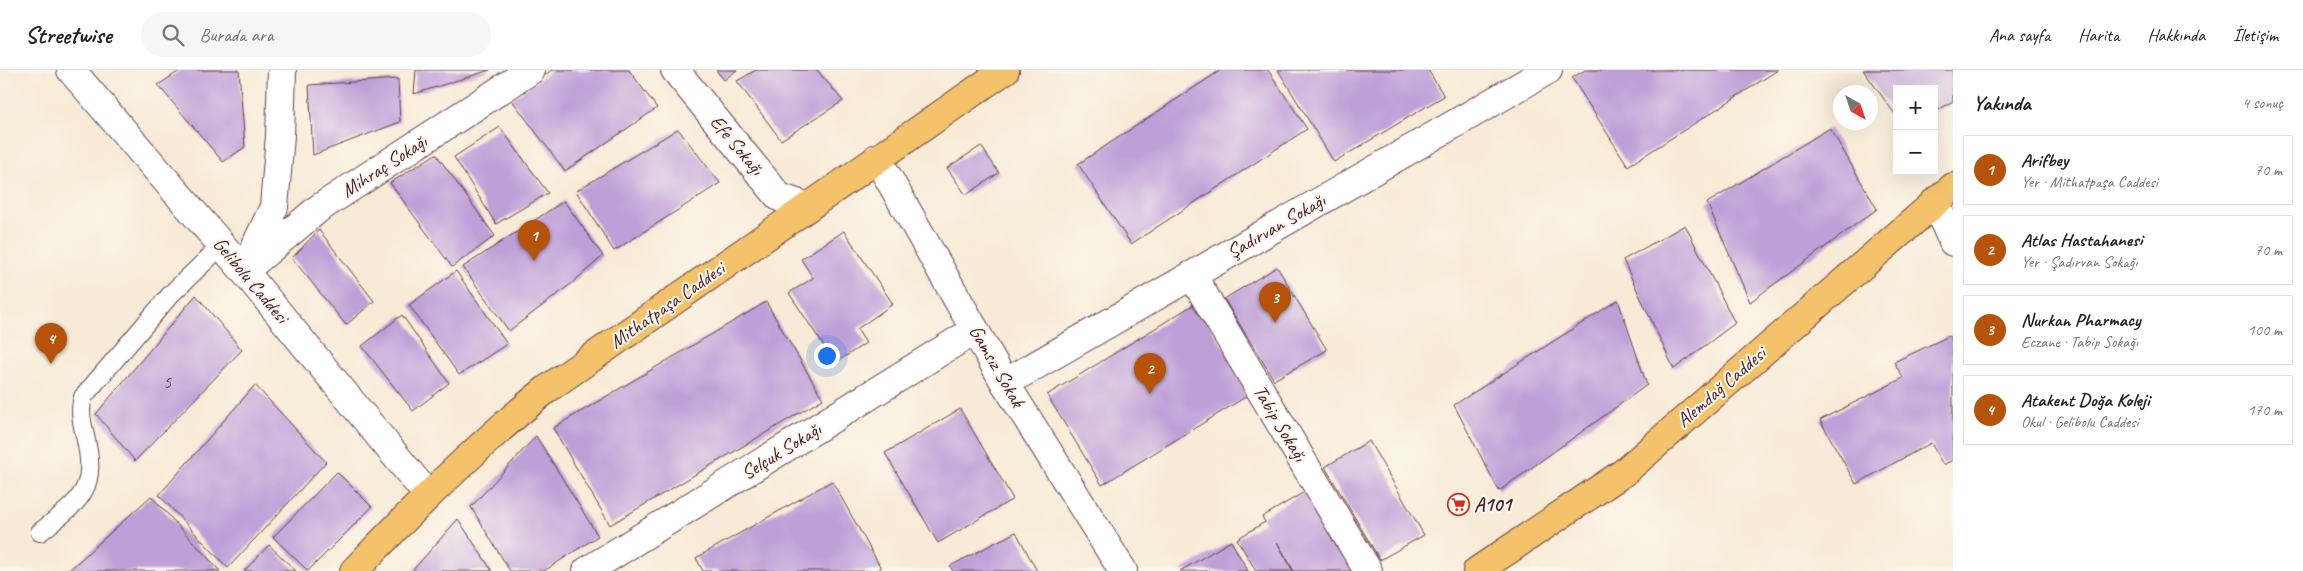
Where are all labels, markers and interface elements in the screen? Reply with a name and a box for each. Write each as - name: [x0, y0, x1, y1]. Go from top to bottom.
- search box: [141, 12, 491, 57]
- text: Streetwise: [25, 20, 111, 50]
- icon: search: [159, 21, 187, 49]
- text: Burada ara: [199, 23, 273, 47]
- text: Ana sayfa: [1989, 24, 2050, 46]
- text: Harita: [2078, 24, 2119, 46]
- text: Hakkında: [2147, 24, 2205, 46]
- text: İletişim: [2233, 24, 2278, 46]
- north arrow: [1833, 85, 1878, 130]
- map controls: [1893, 85, 1938, 175]
- button: +: [1893, 85, 1938, 130]
- text: Yakında: [1973, 90, 2031, 116]
- text: 4 sonuç: [2242, 93, 2283, 113]
- street label: Efe Sokağı: [705, 110, 770, 181]
- street label: Mihraç Sokağı: [336, 128, 433, 203]
- button: −: [1893, 130, 1938, 175]
- text: Arifbey: [2021, 148, 2068, 172]
- text: 1: [1986, 160, 1994, 180]
- text: 70 m: [2255, 160, 2282, 180]
- text: Yer · Mithatpaşa Caddesi: [2021, 172, 2158, 192]
- street label: Şadırvan Sokağı: [1222, 187, 1331, 264]
- pin: 1: [518, 220, 550, 261]
- text: Atlas Hastahanesi: [2021, 228, 2142, 252]
- street label: Gelibolu Caddesi: [208, 232, 296, 330]
- text: 2: [1986, 240, 1994, 260]
- text: 70 m: [2255, 240, 2282, 260]
- text: Yer · Şadırvan Sokağı: [2021, 252, 2137, 272]
- street label: Mithatpaşa Caddesi: [604, 255, 731, 354]
- pin: 3: [1259, 282, 1291, 323]
- text: Nurkan Pharmacy: [2021, 308, 2140, 332]
- text: 3: [1986, 320, 1994, 340]
- text: 100 m: [2248, 320, 2282, 340]
- street label: Gamsız Sokak: [964, 321, 1031, 413]
- pin: 4: [35, 323, 67, 364]
- text: Eczane · Tabip Sokağı: [2021, 332, 2138, 352]
- street label: Alemdağ Caddesi: [1671, 340, 1773, 433]
- your location: [814, 343, 840, 369]
- pin: 2: [1134, 353, 1166, 394]
- house number: 5: [163, 371, 172, 393]
- street label: Tabip Sokağı: [1247, 380, 1313, 467]
- text: Atakent Doğa Koleji: [2021, 388, 2150, 412]
- text: 4: [1986, 400, 1994, 420]
- text: 170 m: [2248, 400, 2282, 420]
- text: Okul · Gelibolu Caddesi: [2021, 412, 2139, 432]
- street label: Selçuk Sokağı: [736, 416, 827, 485]
- supermarket icon: A101: [1446, 492, 1470, 516]
- place label: A101: [1474, 492, 1513, 517]

